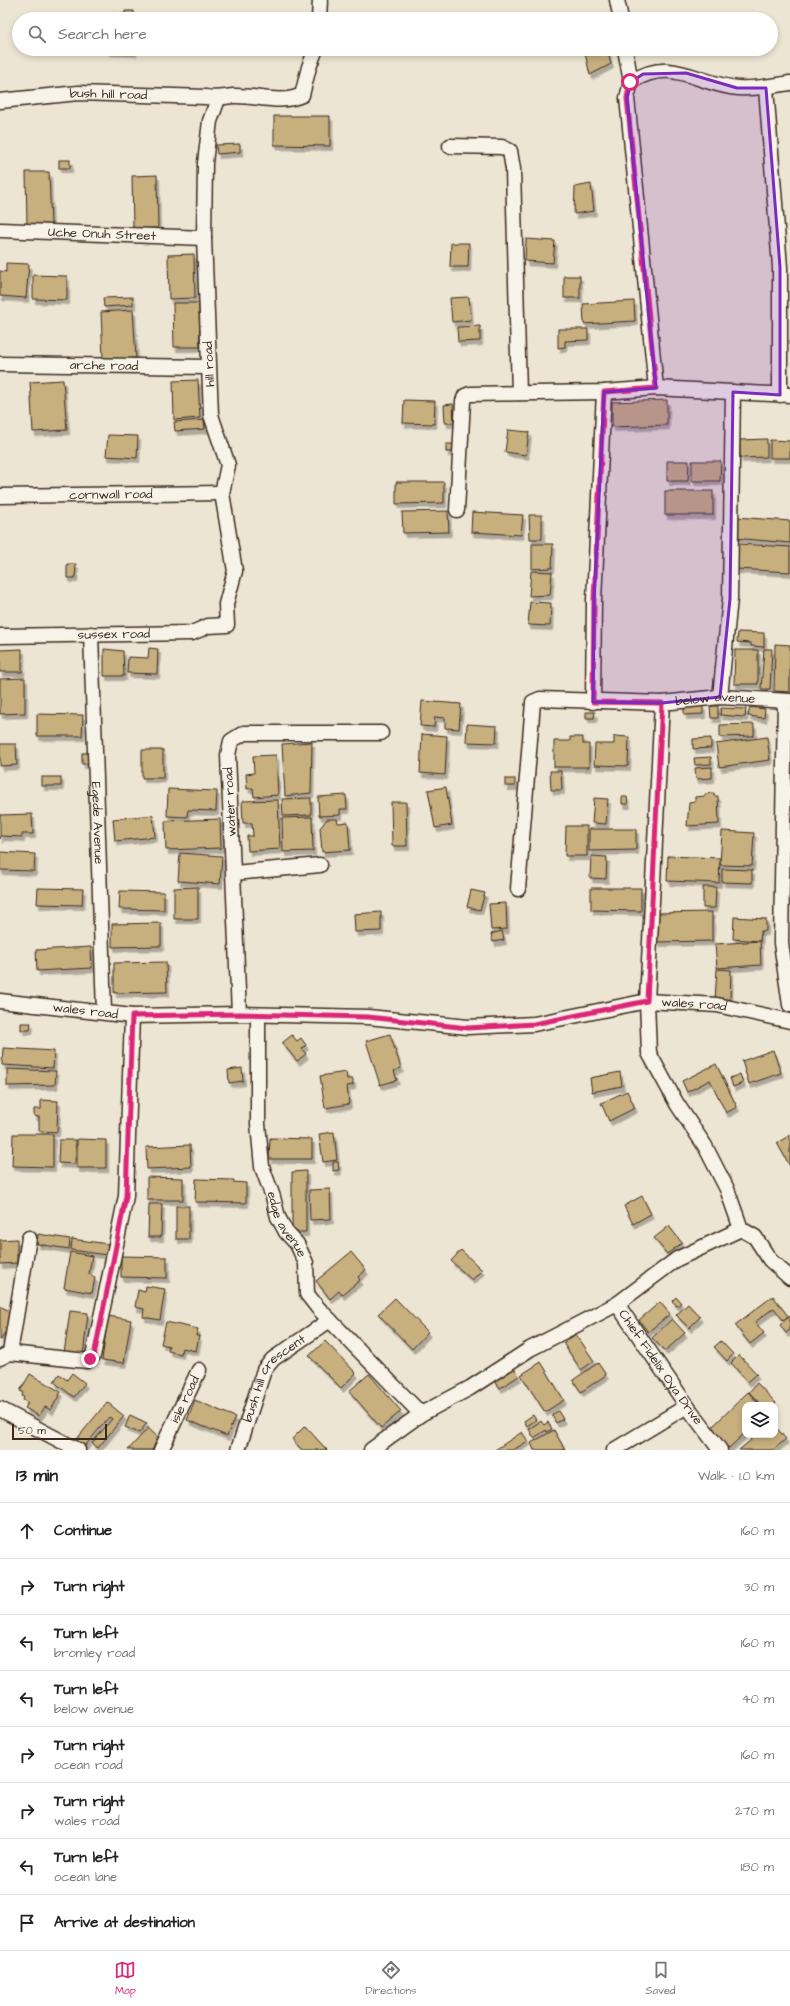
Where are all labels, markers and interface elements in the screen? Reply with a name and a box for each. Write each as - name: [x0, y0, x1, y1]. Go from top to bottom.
- search box: [12, 12, 778, 56]
- icon: search: [26, 23, 48, 45]
- text: Search here: [58, 24, 147, 45]
- route start: [621, 73, 639, 91]
- street label: bush hill road: [69, 84, 148, 104]
- street label: Uche Onuh Street: [48, 223, 157, 245]
- street label: hill road: [199, 340, 219, 387]
- street label: arche road: [70, 356, 139, 375]
- street label: cornwall road: [69, 485, 153, 504]
- street label: sussex road: [78, 625, 151, 644]
- street label: below avenue: [675, 688, 756, 711]
- street label: water road: [219, 766, 241, 837]
- street label: Egede Avenue: [86, 781, 108, 865]
- street label: wales road: [661, 993, 729, 1016]
- street label: wales road: [52, 998, 119, 1023]
- street label: edge avenue: [263, 1188, 311, 1260]
- street label: Chief Fidelix Oya Drive: [614, 1306, 707, 1429]
- street label: bush hill crescent: [239, 1330, 310, 1424]
- route end: [81, 1350, 99, 1368]
- street label: isle road: [166, 1372, 204, 1426]
- map controls: [742, 1402, 778, 1438]
- button: layers: [742, 1402, 778, 1438]
- scale bar: [12, 1422, 107, 1441]
- text: 50 m: [18, 1423, 46, 1438]
- text: 13 min: [16, 1464, 58, 1488]
- text: Walk · 1.0 km: [698, 1467, 774, 1485]
- icon: ahead: [16, 1520, 38, 1542]
- text: Continue: [54, 1520, 112, 1541]
- text: 160 m: [741, 1522, 774, 1540]
- icon: right: [16, 1576, 38, 1598]
- text: Turn right: [54, 1576, 125, 1597]
- text: 30 m: [744, 1578, 774, 1596]
- text: Turn left: [54, 1623, 118, 1644]
- icon: left: [16, 1632, 38, 1654]
- text: 160 m: [741, 1634, 774, 1652]
- text: bromley road: [54, 1644, 135, 1662]
- text: Turn left: [54, 1679, 118, 1700]
- icon: left: [16, 1688, 38, 1710]
- text: 40 m: [742, 1690, 774, 1708]
- text: below avenue: [54, 1700, 134, 1718]
- text: Turn right: [54, 1735, 125, 1756]
- icon: right: [16, 1744, 38, 1766]
- text: 160 m: [741, 1746, 774, 1764]
- text: ocean road: [54, 1756, 123, 1774]
- text: Turn right: [54, 1791, 125, 1812]
- icon: right: [16, 1800, 38, 1822]
- text: 270 m: [735, 1802, 774, 1820]
- text: wales road: [54, 1812, 120, 1830]
- text: Turn left: [54, 1847, 118, 1868]
- icon: left: [16, 1856, 38, 1878]
- text: 180 m: [740, 1858, 774, 1876]
- text: ocean lane: [54, 1868, 117, 1886]
- icon: arrive: [16, 1912, 38, 1934]
- text: Arrive at destination: [54, 1912, 195, 1933]
- tab: Map: [114, 1959, 136, 1998]
- tab: Directions: [365, 1959, 417, 1998]
- tab: Saved: [646, 1959, 676, 1998]

